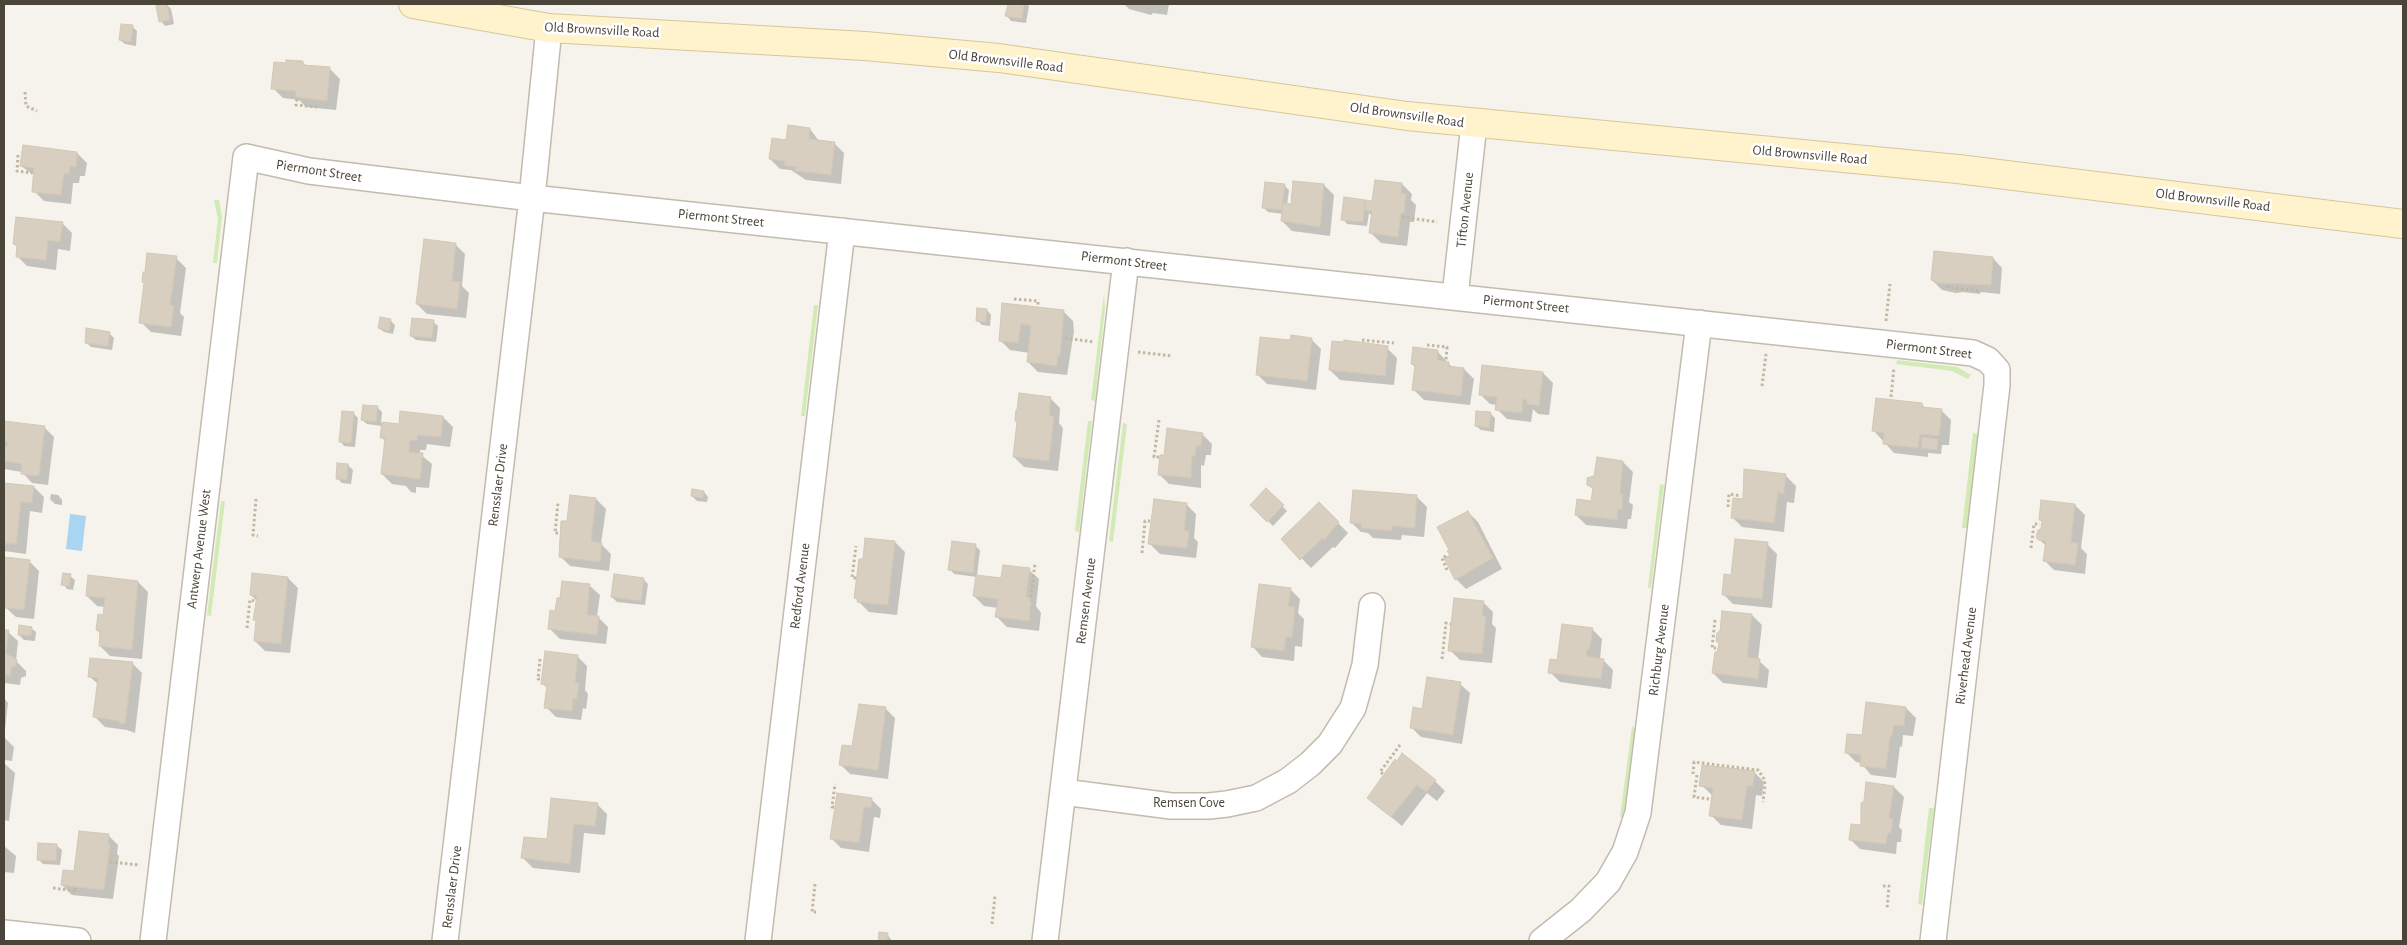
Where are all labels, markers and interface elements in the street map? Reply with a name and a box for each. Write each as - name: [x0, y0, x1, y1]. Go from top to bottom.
- street label: Old Brownsville Road: [544, 19, 660, 41]
- street label: Old Brownsville Road: [948, 46, 1064, 76]
- street label: Old Brownsville Road: [1349, 99, 1465, 131]
- street label: Old Brownsville Road: [1752, 142, 1868, 168]
- street label: Piermont Street: [275, 156, 363, 186]
- street label: Tifton Avenue: [1453, 171, 1477, 249]
- street label: Old Brownsville Road: [2155, 185, 2271, 215]
- street label: Piermont Street: [677, 205, 765, 231]
- street label: Piermont Street: [1080, 247, 1168, 275]
- street label: Piermont Street: [1482, 291, 1570, 317]
- street label: Piermont Street: [1885, 335, 1973, 363]
- street label: Rensslaer Drive: [485, 442, 511, 528]
- street label: Antwerp Avenue West: [183, 488, 215, 610]
- street label: Redford Avenue: [786, 542, 814, 630]
- street label: Remsen Avenue: [1072, 557, 1100, 645]
- street label: Richburg Avenue: [1645, 603, 1673, 697]
- street label: Riverhead Avenue: [1952, 606, 1980, 706]
- street label: Remsen Cove: [1153, 795, 1225, 811]
- street label: Rensslaer Drive: [439, 844, 465, 930]

